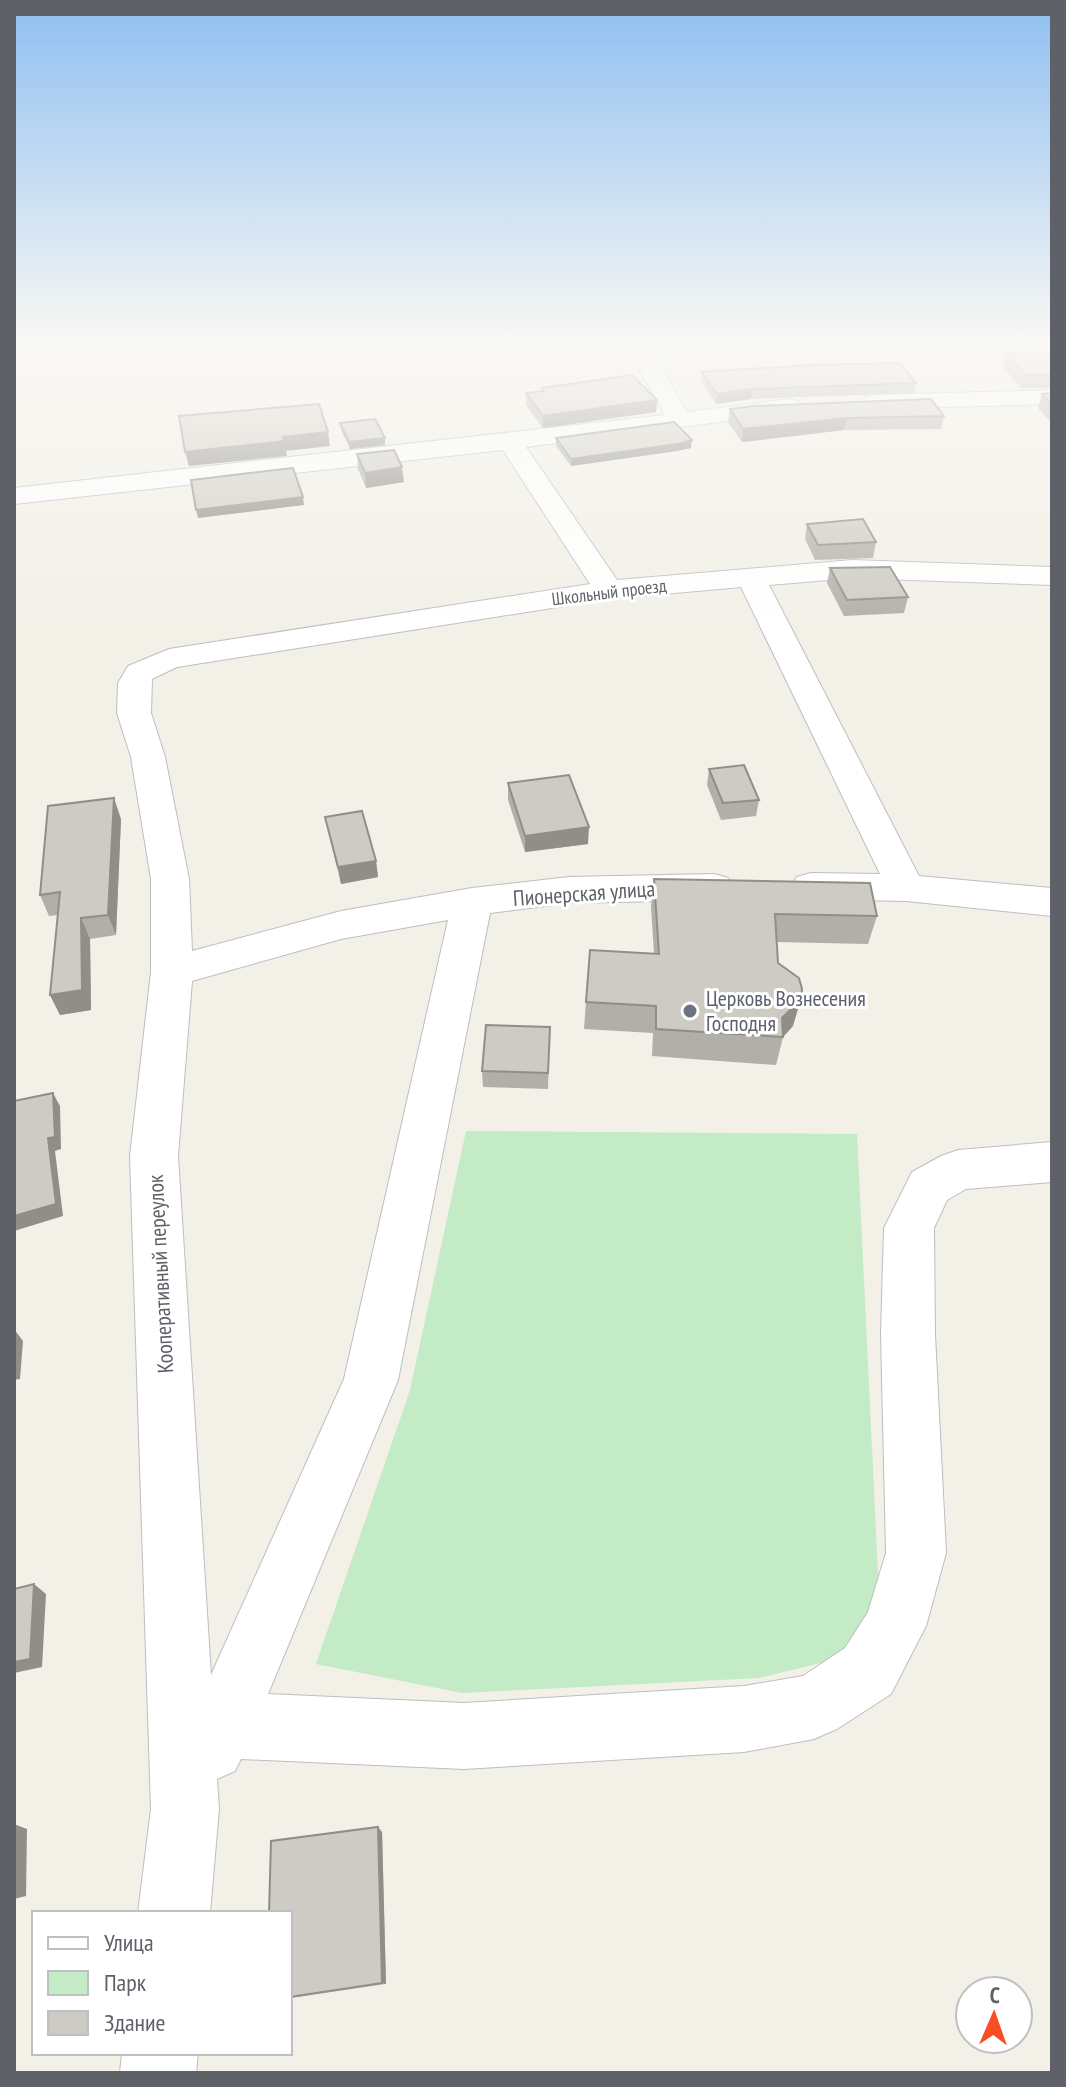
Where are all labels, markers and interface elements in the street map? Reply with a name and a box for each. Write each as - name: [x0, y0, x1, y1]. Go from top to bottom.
- street label: Школьный проезд: [550, 574, 668, 610]
- street label: Пионерская улица: [512, 874, 656, 912]
- place label: Церковь Вознесения Господня: [706, 984, 866, 1037]
- marker: Церковь Вознесения Господня: [681, 1002, 699, 1020]
- street label: Кооперативный переулок: [141, 1174, 179, 1374]
- legend: [32, 1911, 292, 2055]
- text: Улица: [104, 1927, 154, 1958]
- text: Парк: [104, 1967, 147, 1998]
- north arrow: [954, 1975, 1034, 2055]
- text: С: [989, 1981, 1000, 2009]
- text: Здание: [104, 2007, 165, 2038]

